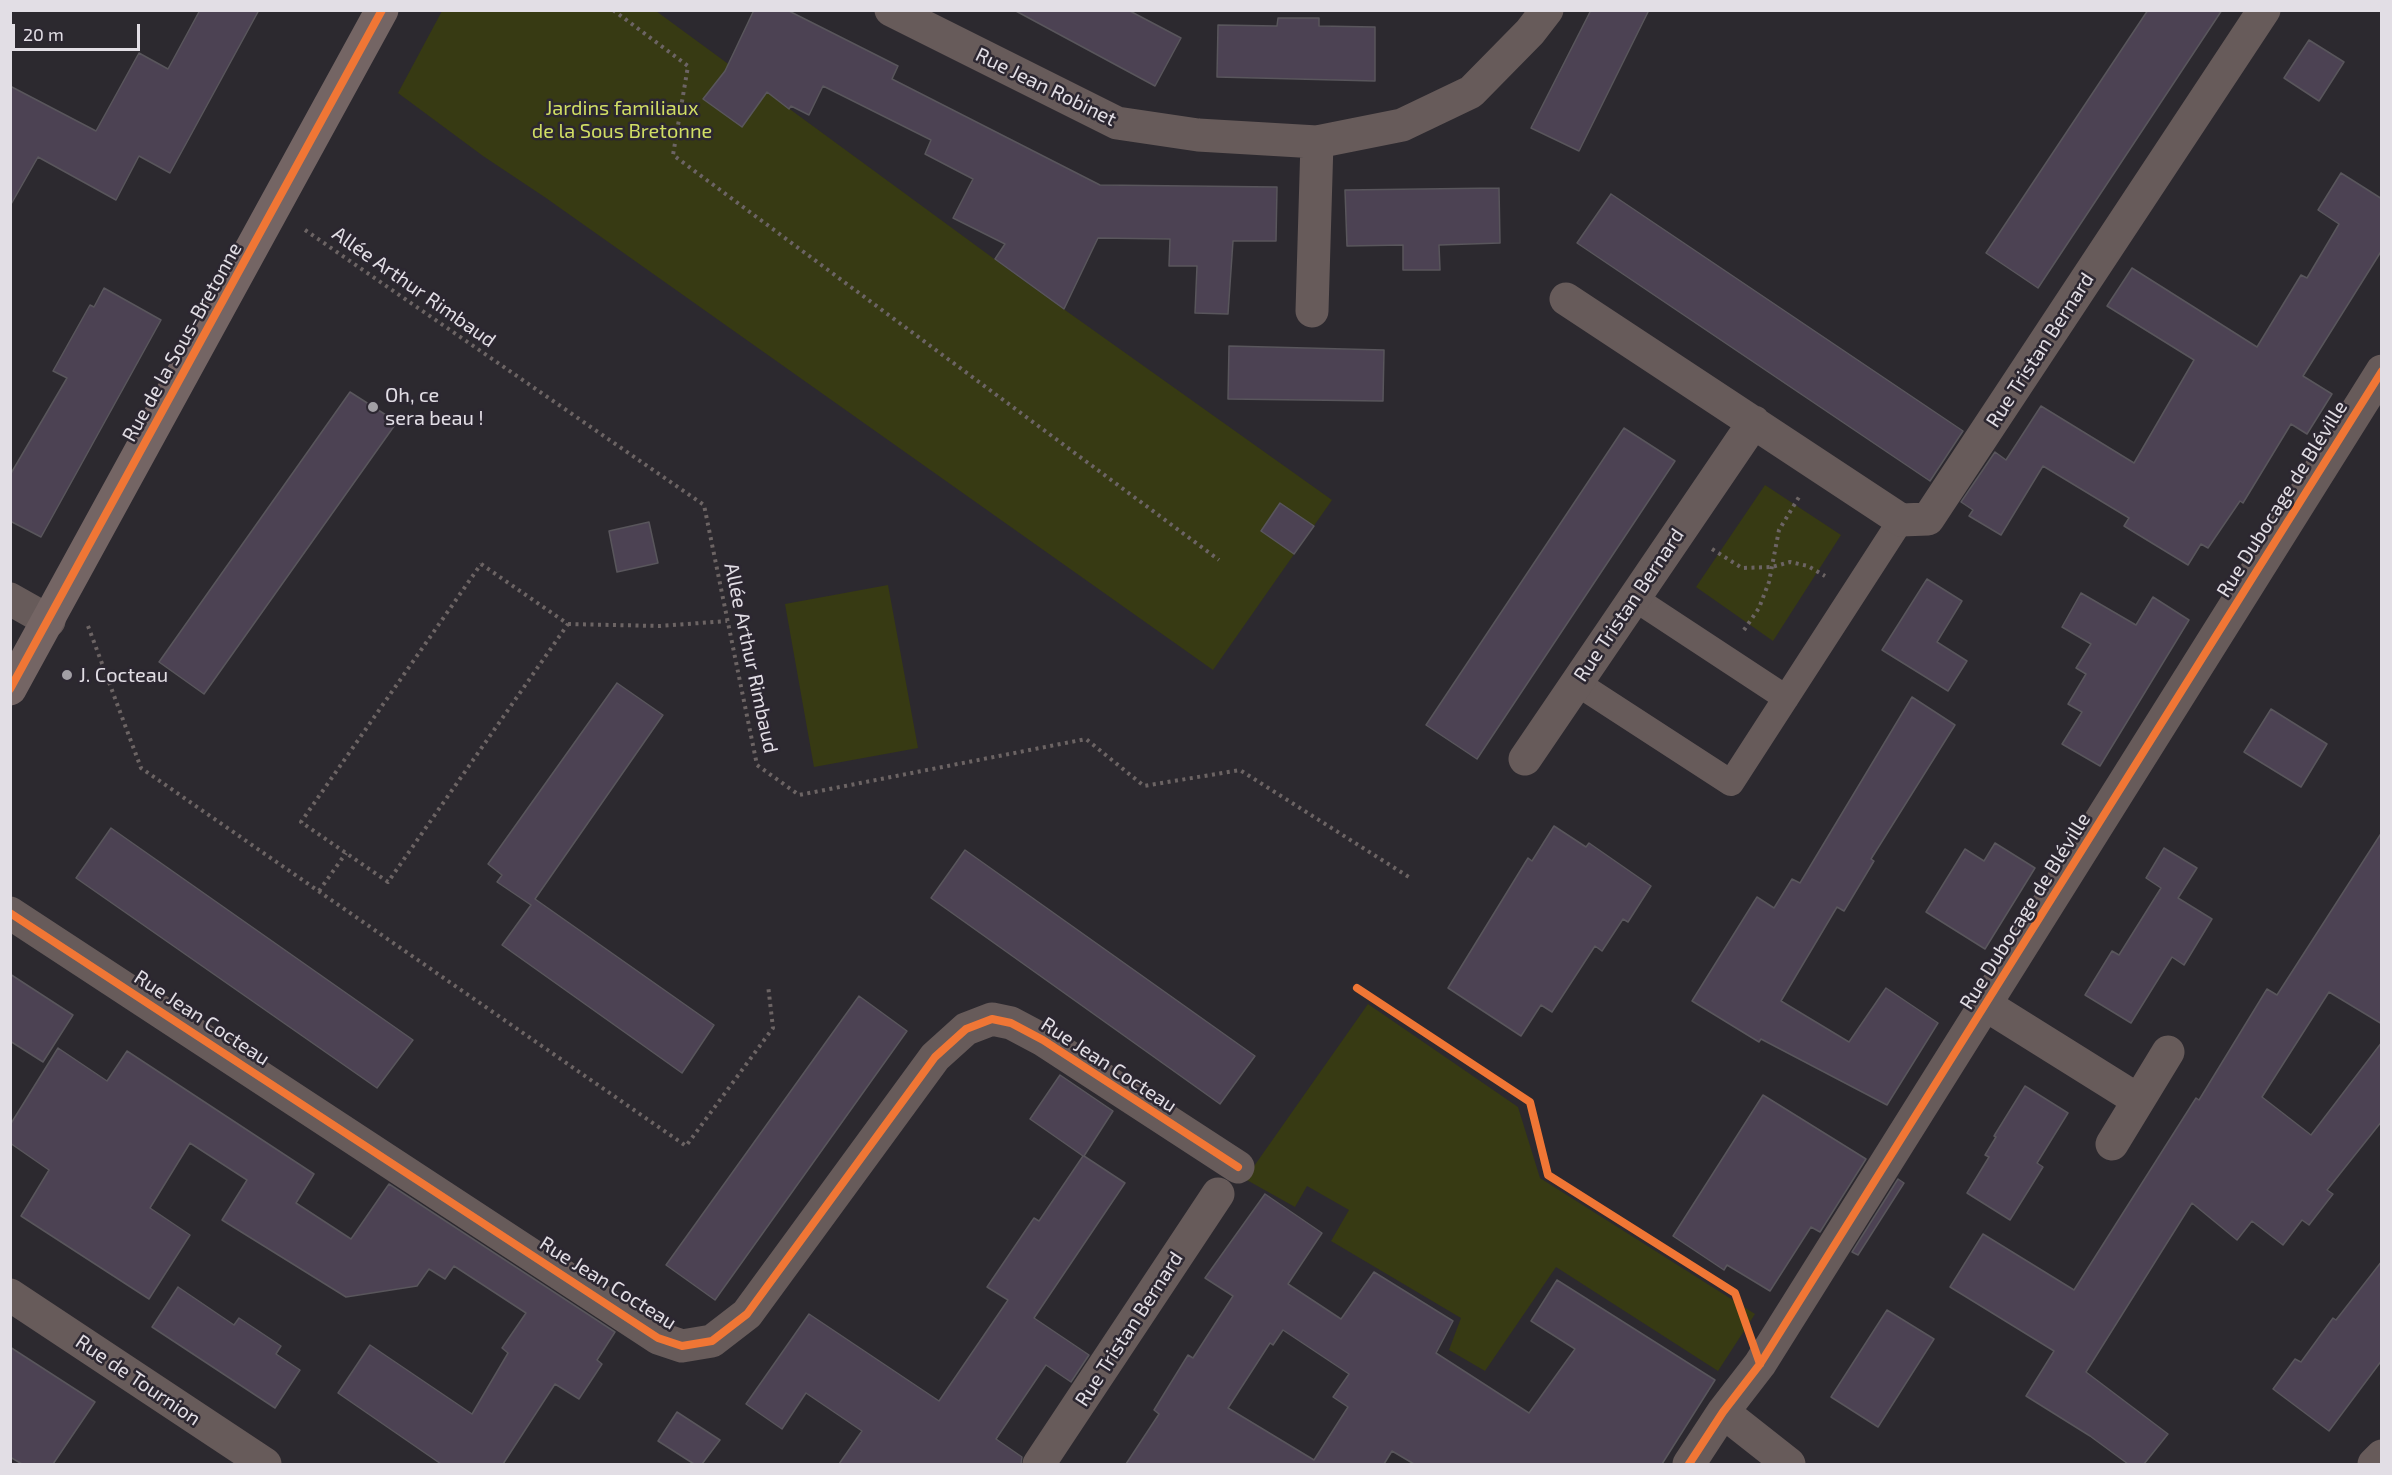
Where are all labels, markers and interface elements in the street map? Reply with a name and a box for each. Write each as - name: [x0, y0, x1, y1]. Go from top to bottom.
- scale bar: [15, 12, 142, 50]
- text: 20 m: [23, 23, 64, 45]
- street label: Rue Jean Robinet: [972, 43, 1120, 131]
- park label: Jardins familiaux de la Sous Bretonne: [532, 96, 712, 143]
- street label: Allée Arthur Rimbaud: [328, 222, 500, 352]
- street label: Rue de la Sous-Bretonne: [117, 238, 247, 446]
- street label: Rue Tristan Bernard: [1981, 268, 2099, 432]
- place label: Oh, ce sera beau !: [385, 383, 484, 430]
- street label: Rue Dubocage de Bléville: [2212, 396, 2352, 602]
- marker: Oh, ce sera beau !: [366, 400, 380, 414]
- street label: Rue Tristan Bernard: [1569, 524, 1689, 686]
- street label: Allée Arthur Rimbaud: [719, 561, 783, 755]
- place label: J. Cocteau: [79, 663, 168, 687]
- marker: J. Cocteau: [60, 668, 74, 682]
- street label: Rue Dubocage de Bléville: [1955, 808, 2095, 1014]
- street label: Rue Jean Cocteau: [130, 965, 274, 1071]
- street label: Rue Jean Cocteau: [1037, 1012, 1181, 1118]
- street label: Rue Jean Cocteau: [535, 1231, 681, 1335]
- street label: Rue Tristan Bernard: [1070, 1247, 1188, 1411]
- street label: Rue de Tournion: [71, 1329, 205, 1431]

